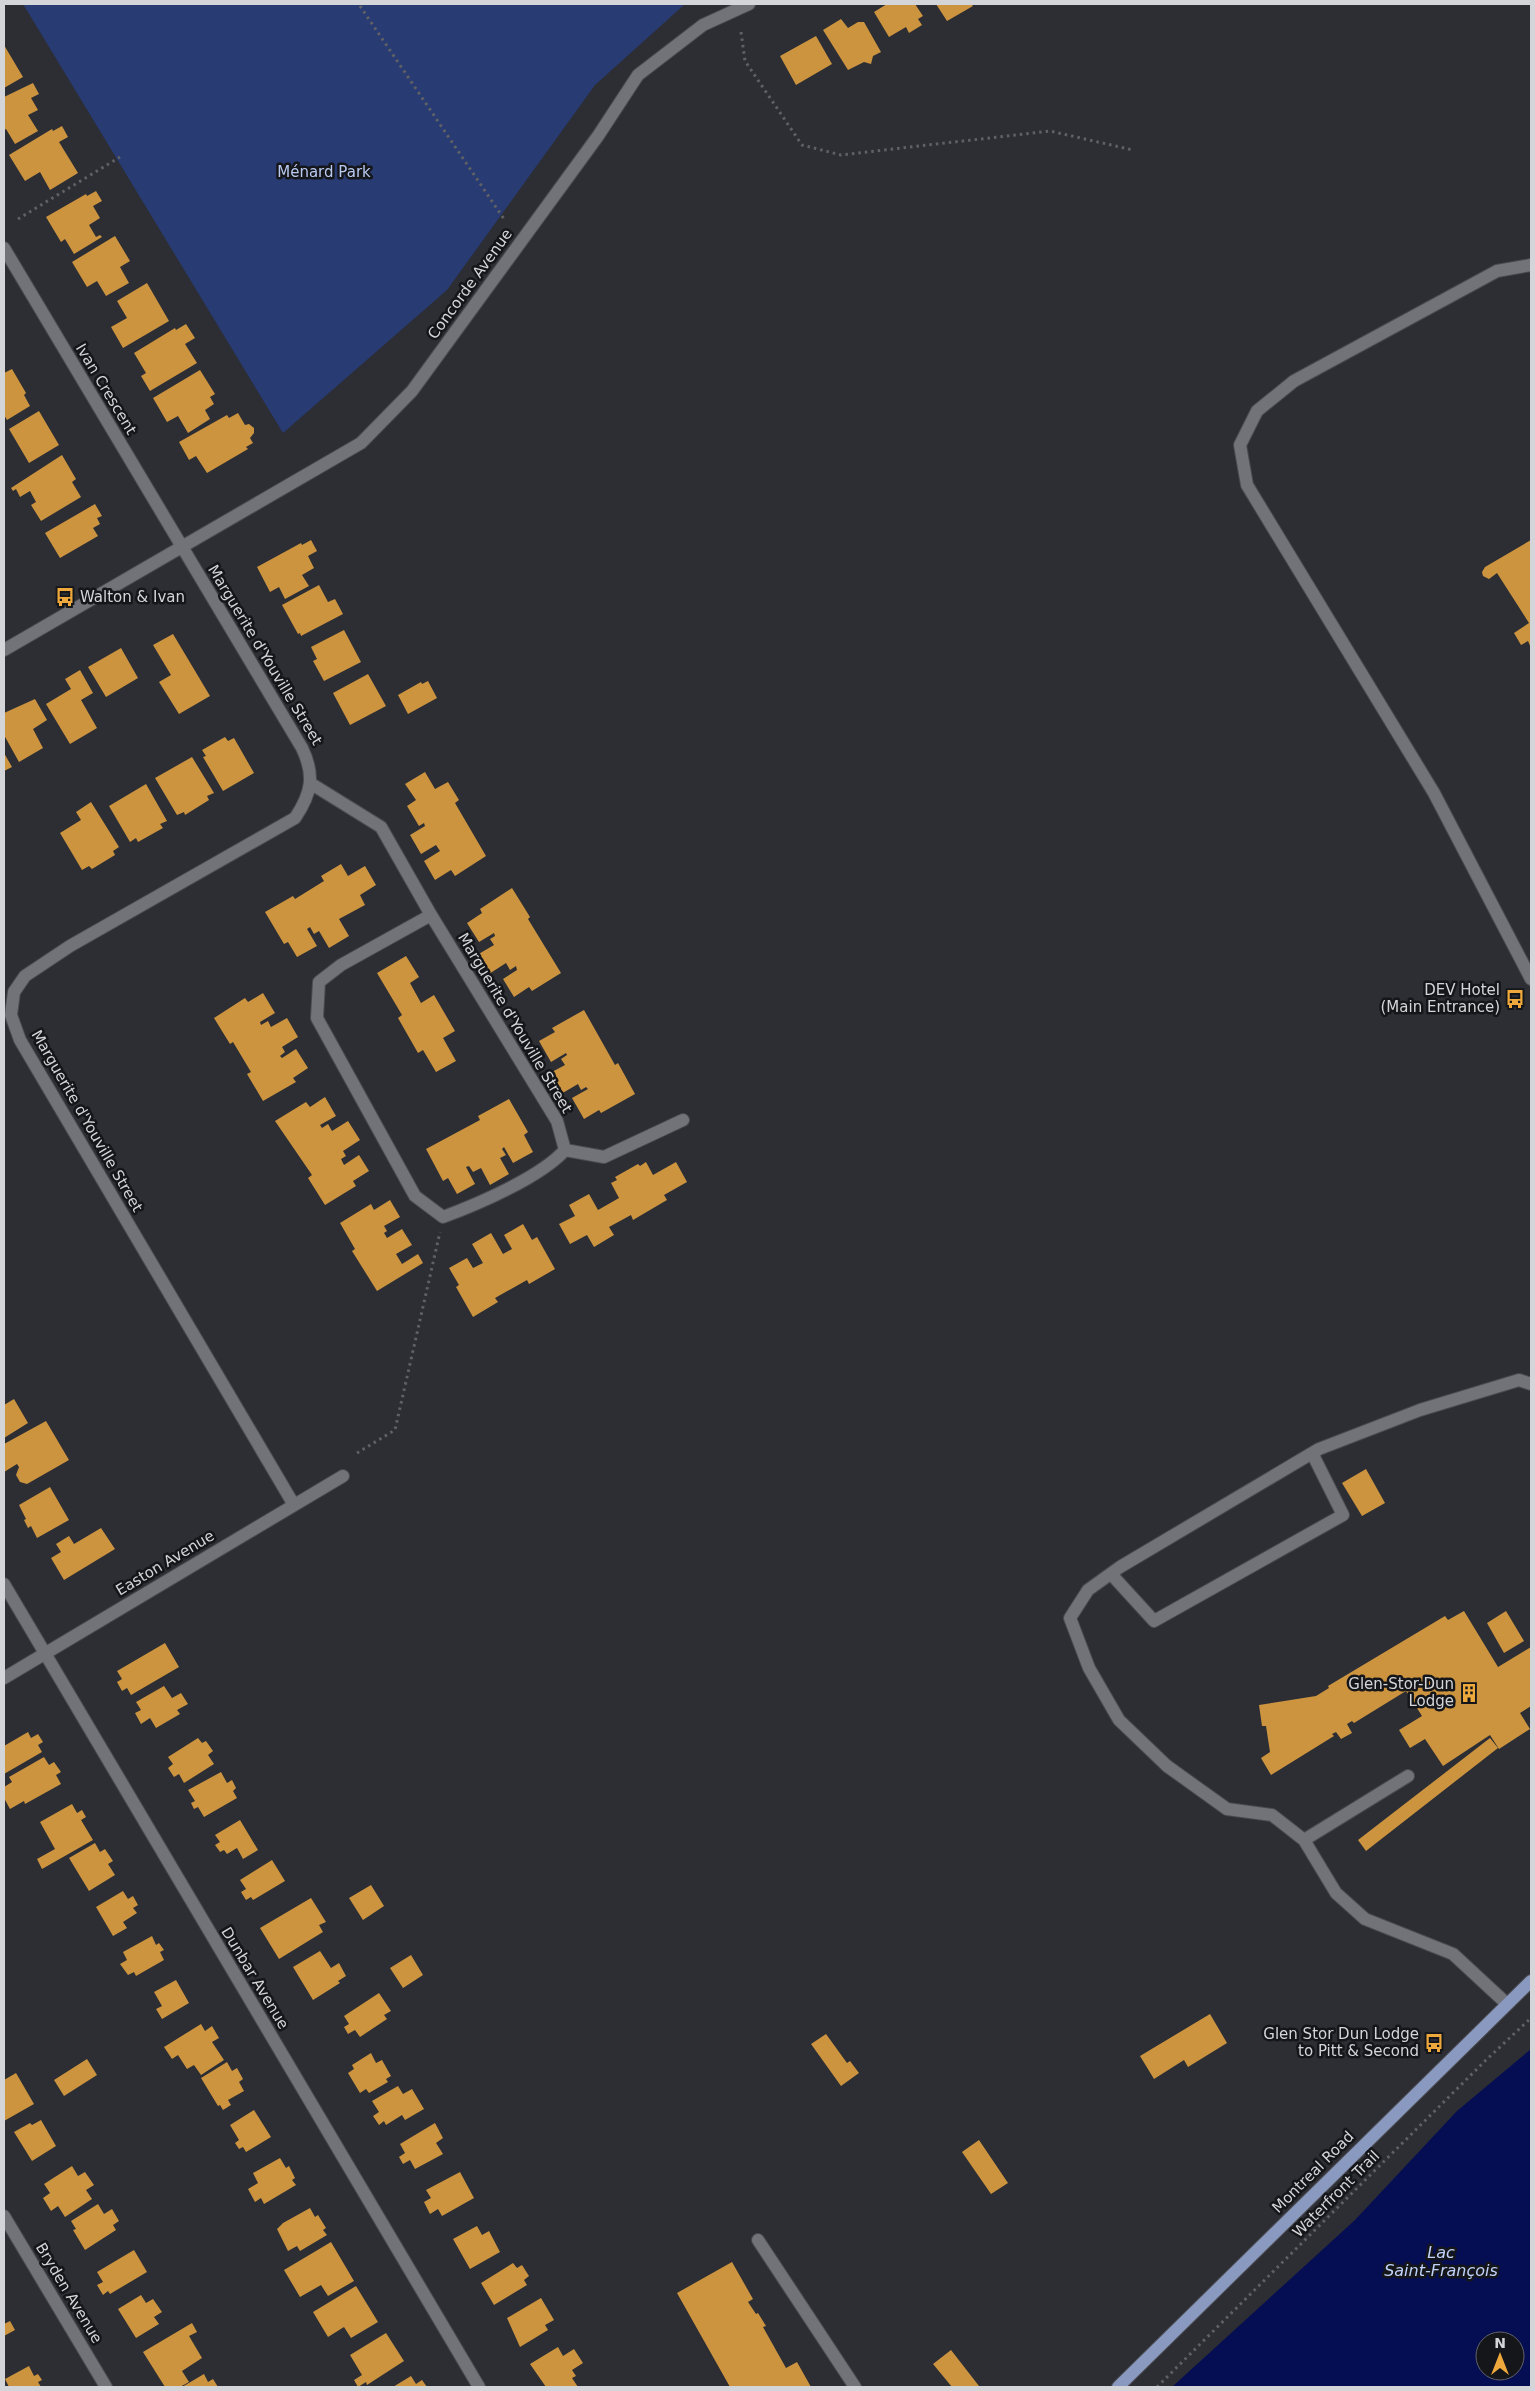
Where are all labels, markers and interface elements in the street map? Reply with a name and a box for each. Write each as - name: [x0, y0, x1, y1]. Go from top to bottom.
- park label: Ménard Park: [277, 163, 371, 181]
- street label: Concorde Avenue: [424, 225, 516, 343]
- street label: Ivan Crescent: [72, 340, 140, 438]
- street label: Marguerite d'Youville Street: [204, 562, 326, 748]
- bus stop icon: Walton & Ivan: [54, 586, 76, 608]
- place label: Walton & Ivan: [80, 588, 185, 606]
- street label: Marguerite d'Youville Street: [454, 930, 576, 1116]
- place label: DEV Hotel (Main Entrance): [1381, 981, 1500, 1016]
- bus stop icon: DEV Hotel (Main Entrance): [1504, 988, 1526, 1010]
- street label: Marguerite d'Youville Street: [27, 1027, 147, 1215]
- street label: Easton Avenue: [113, 1527, 217, 1599]
- place label: Glen-Stor-Dun Lodge: [1348, 1675, 1454, 1710]
- building icon: Glen-Stor-Dun Lodge: [1458, 1682, 1480, 1704]
- street label: Dunbar Avenue: [217, 1924, 293, 2032]
- place label: Glen Stor Dun Lodge to Pitt & Second: [1263, 2025, 1419, 2060]
- bus stop icon: Glen Stor Dun Lodge to Pitt & Second: [1423, 2032, 1445, 2054]
- street label: Montreal Road: [1268, 2127, 1358, 2217]
- street label: Waterfront Trail: [1289, 2147, 1383, 2241]
- street label: Bryden Avenue: [32, 2239, 106, 2347]
- water label: Lac Saint-François: [1384, 2243, 1498, 2280]
- north arrow: [1475, 2331, 1525, 2381]
- text: N: [1494, 2335, 1506, 2351]

